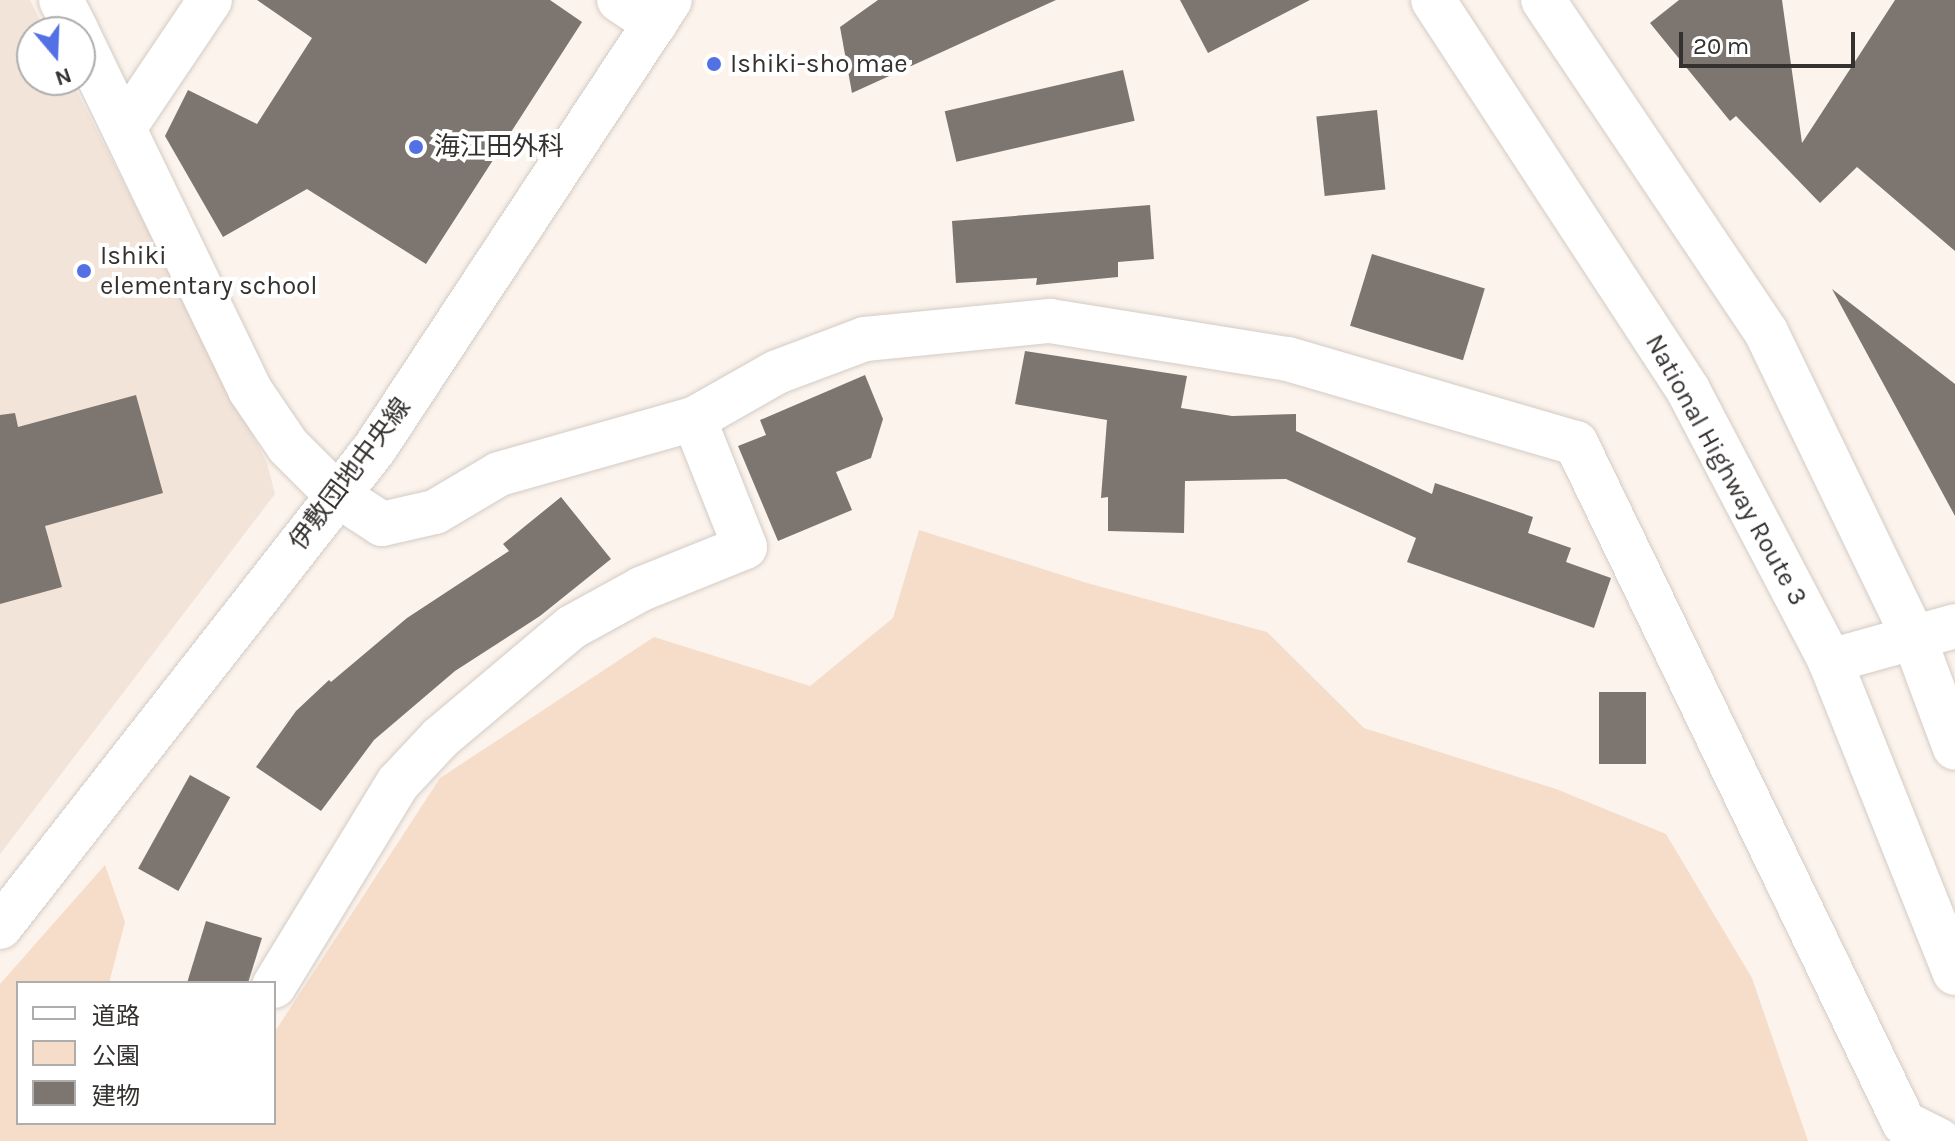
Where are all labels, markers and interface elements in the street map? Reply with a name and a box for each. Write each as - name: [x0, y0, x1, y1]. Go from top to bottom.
- north arrow: [16, 16, 96, 96]
- scale bar: [1683, 16, 1859, 66]
- text: 20 m: [1693, 32, 1749, 60]
- place label: Ishiki-sho mae: [730, 48, 908, 80]
- marker: Ishiki-sho mae: [705, 55, 723, 73]
- text: N: [51, 62, 75, 92]
- place label: 海江田外科: [434, 131, 564, 163]
- marker: 海江田外科: [405, 136, 427, 158]
- place label: Ishiki elementary school: [100, 240, 318, 302]
- marker: Ishiki elementary school: [75, 262, 93, 280]
- street label: National Highway Route 3: [1638, 329, 1814, 611]
- street label: 伊敷団地中央線: [283, 392, 417, 556]
- legend: [16, 981, 276, 1125]
- text: 道路: [92, 1002, 140, 1030]
- text: 公園: [92, 1042, 140, 1070]
- text: 建物: [92, 1082, 140, 1110]

